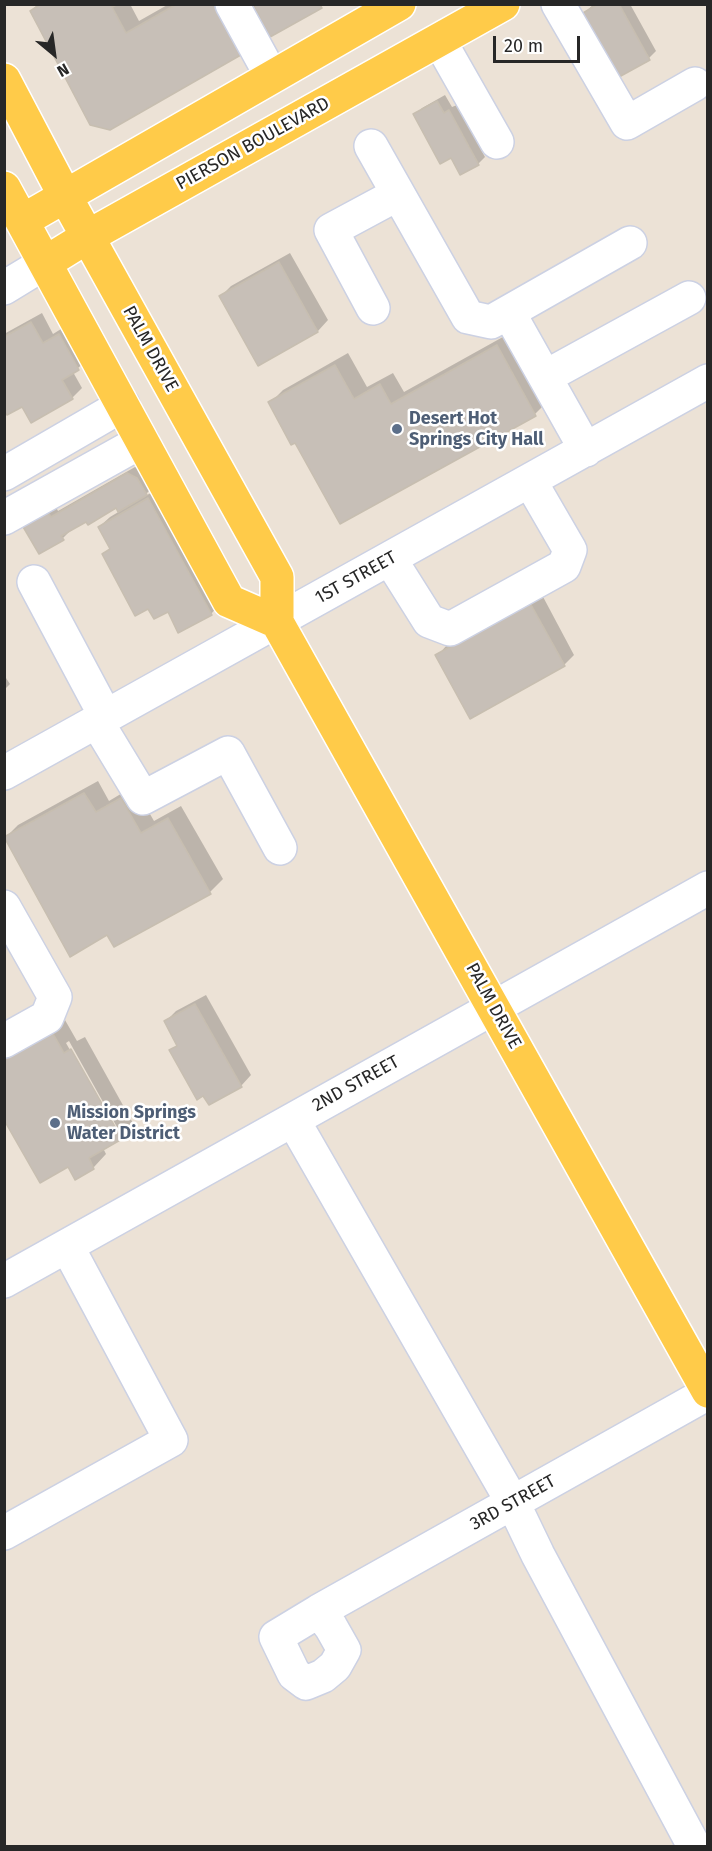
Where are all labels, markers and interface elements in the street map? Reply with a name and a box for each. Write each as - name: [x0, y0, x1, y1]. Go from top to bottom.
- north arrow: [24, 24, 84, 84]
- scale bar: [496, 24, 583, 62]
- text: 20 m: [504, 35, 543, 57]
- text: N: [54, 59, 72, 81]
- street label: PIERSON BOULEVARD: [173, 93, 333, 195]
- street label: PALM DRIVE: [118, 302, 182, 396]
- place label: Desert Hot Springs City Hall: [409, 408, 544, 450]
- marker: Desert Hot Springs City Hall: [390, 422, 404, 436]
- street label: 1ST STREET: [312, 547, 400, 609]
- street label: PALM DRIVE: [461, 959, 525, 1053]
- street label: 2ND STREET: [309, 1051, 403, 1117]
- place label: Mission Springs Water District: [67, 1102, 196, 1144]
- marker: Mission Springs Water District: [48, 1116, 62, 1130]
- street label: 3RD STREET: [466, 1471, 560, 1535]

